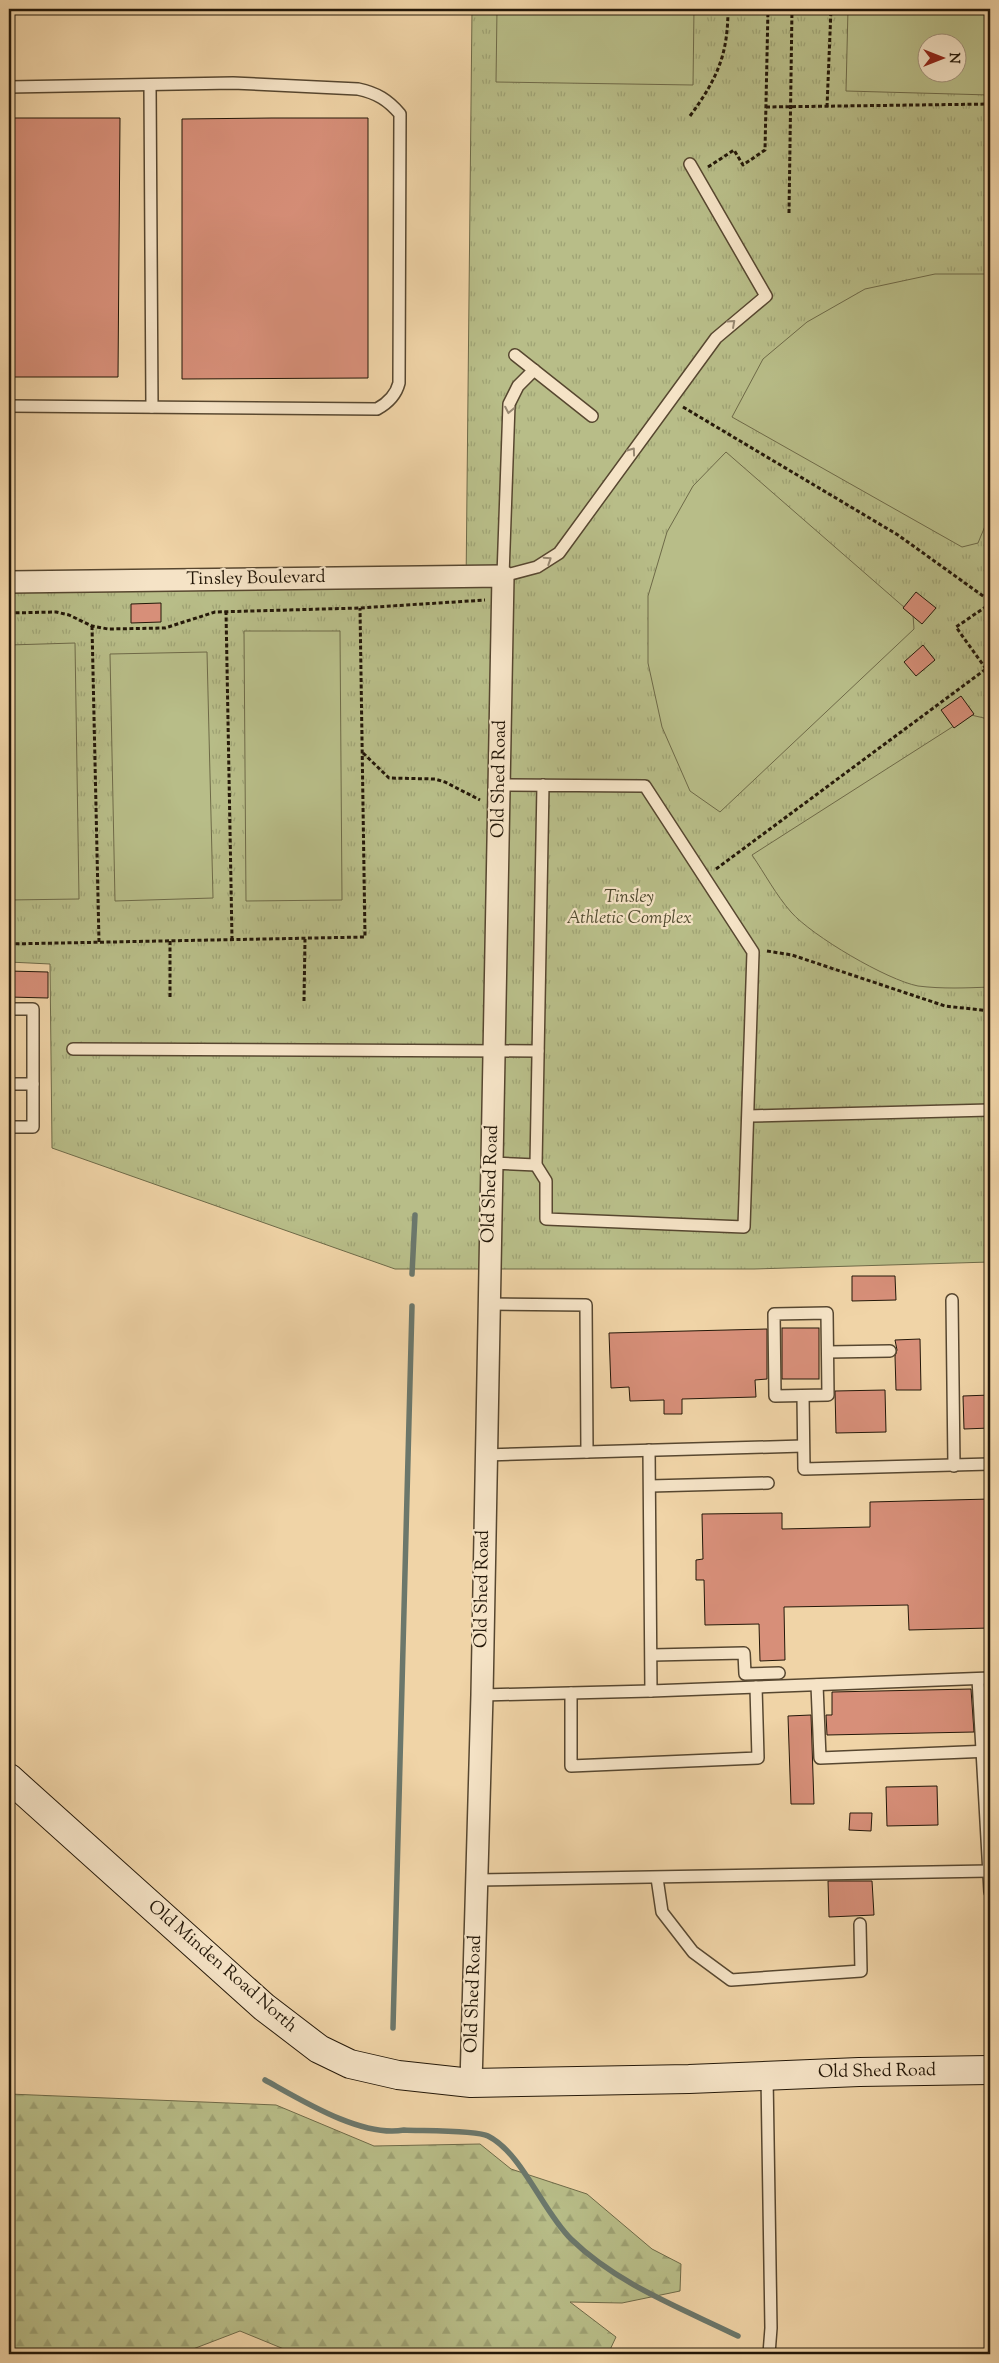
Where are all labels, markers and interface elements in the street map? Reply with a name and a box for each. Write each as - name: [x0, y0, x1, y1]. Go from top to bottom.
- north arrow: [916, 32, 966, 82]
- text: N: [943, 52, 963, 64]
- one-way arrow: [727, 320, 736, 329]
- one-way arrow: [504, 405, 514, 414]
- one-way arrow: [626, 447, 635, 457]
- one-way arrow: [543, 557, 552, 566]
- street label: Tinsley Boulevard: [186, 565, 326, 593]
- street label: Old Shed Road: [486, 720, 514, 838]
- park label: Tinsley Athletic Complex: [566, 885, 692, 932]
- street label: Old Shed Road: [476, 1124, 506, 1244]
- street label: Old Shed Road: [469, 1530, 497, 1648]
- street label: Old Minden Road North: [141, 1895, 303, 2040]
- street label: Old Shed Road: [459, 1934, 489, 2054]
- street label: Old Shed Road: [818, 2058, 936, 2086]

